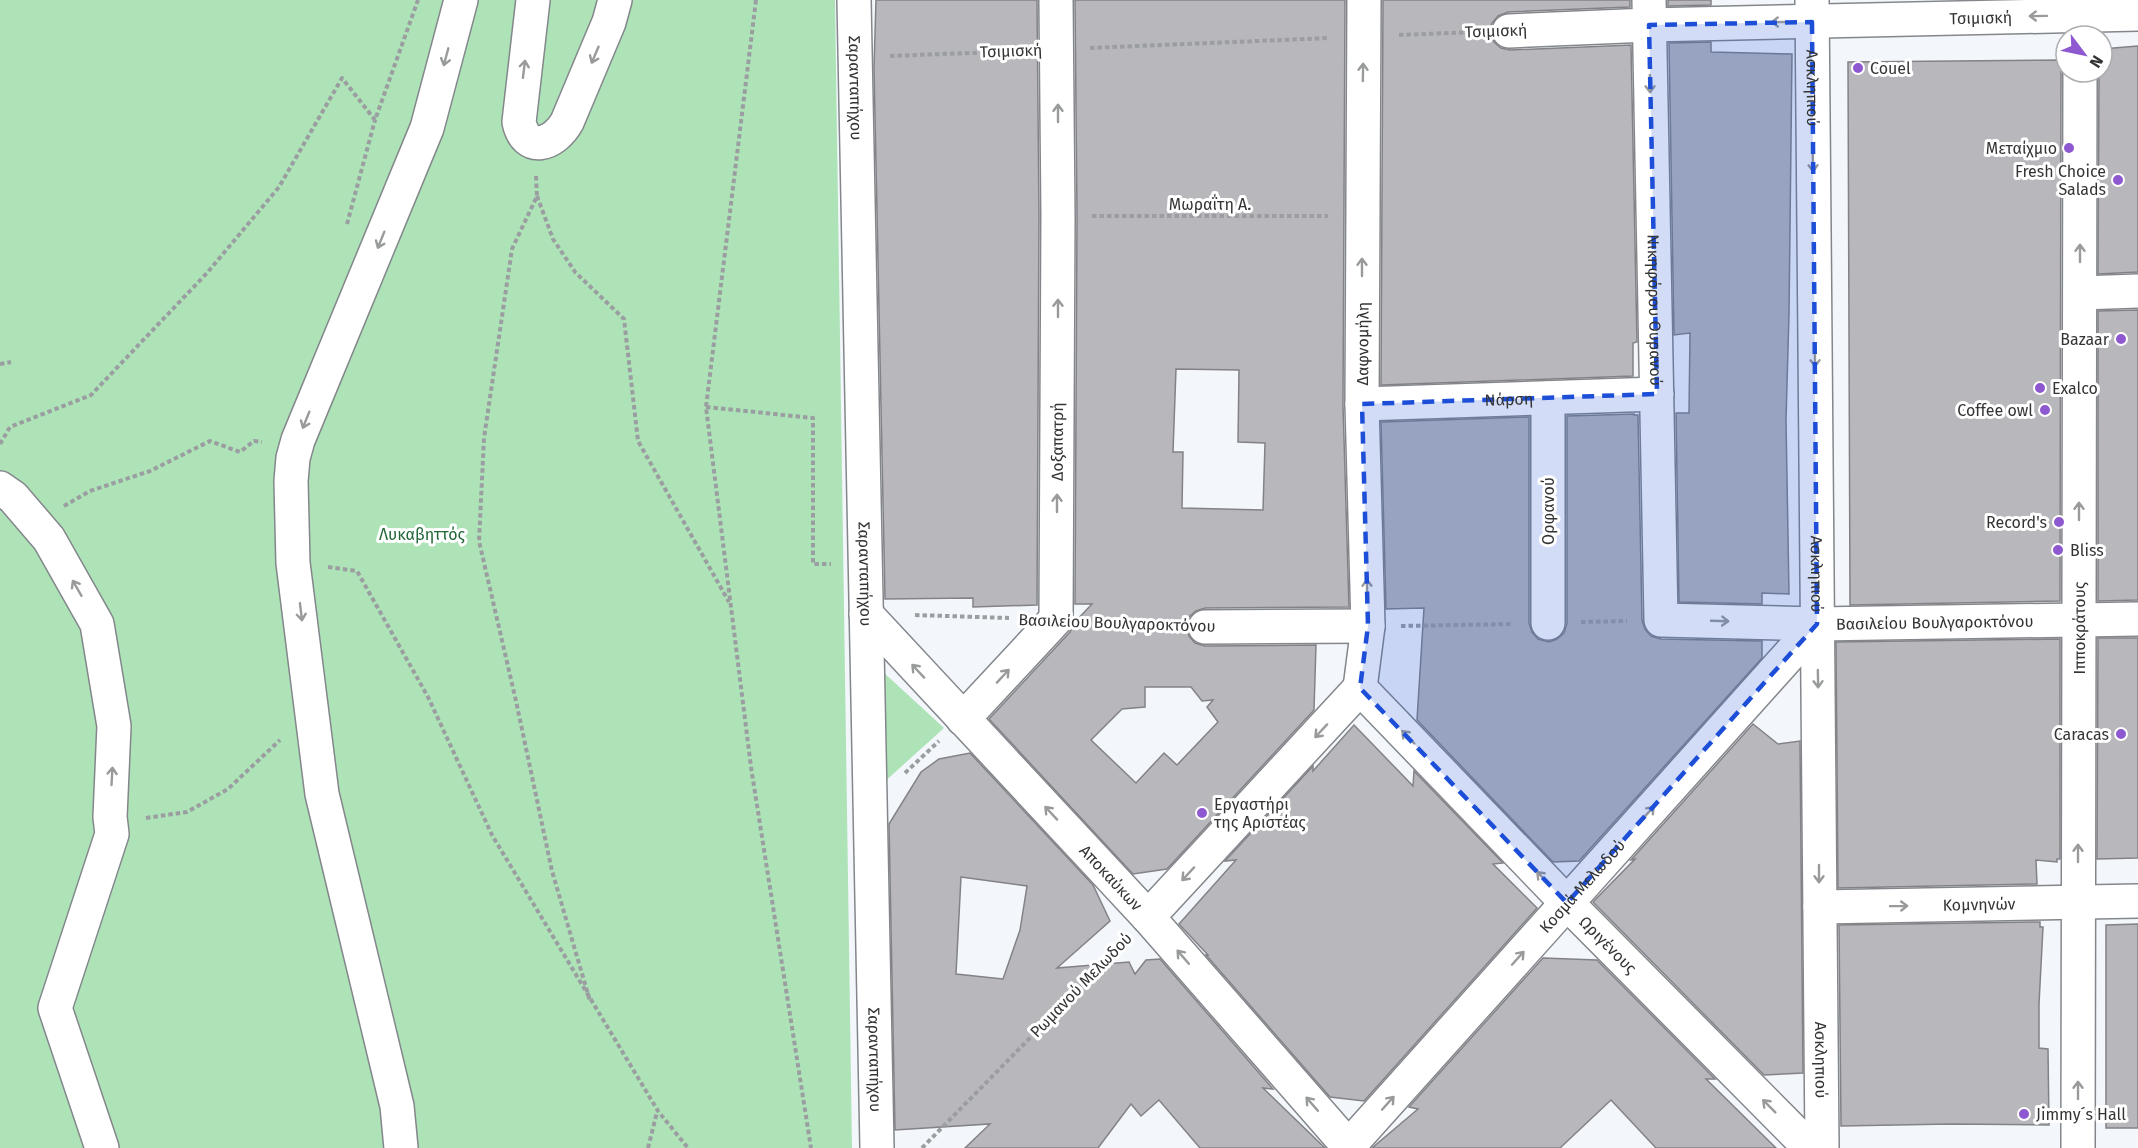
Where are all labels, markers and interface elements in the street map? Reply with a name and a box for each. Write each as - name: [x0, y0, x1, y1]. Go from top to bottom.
- street label: Τσιμισκή: [1949, 7, 2012, 28]
- one-way arrow: [2028, 10, 2048, 22]
- one-way arrow: [1770, 17, 1790, 28]
- street label: Τσιμισκή: [1464, 20, 1528, 42]
- north arrow: [2054, 24, 2114, 84]
- street label: Σαρανταπήχου: [845, 35, 866, 140]
- street label: Τσιμισκή: [979, 40, 1043, 62]
- one-way arrow: [589, 45, 600, 64]
- one-way arrow: [440, 47, 452, 66]
- street label: Ασκληπιού: [1803, 50, 1823, 126]
- text: N: [2085, 52, 2107, 71]
- place label: Couel: [1870, 59, 1911, 78]
- one-way arrow: [519, 60, 530, 80]
- marker: Couel: [1851, 61, 1865, 75]
- one-way arrow: [1357, 62, 1369, 82]
- one-way arrow: [1644, 73, 1656, 93]
- one-way arrow: [1052, 103, 1063, 123]
- place label: Μεταίχμιο: [1986, 139, 2057, 158]
- marker: Μεταίχμιο: [2062, 141, 2076, 155]
- one-way arrow: [1807, 153, 1819, 173]
- place label: Fresh Choice Salads: [2015, 162, 2106, 199]
- marker: Fresh Choice Salads: [2111, 173, 2125, 187]
- street label: Μωραΐτη Α.: [1169, 194, 1251, 214]
- one-way arrow: [375, 230, 386, 249]
- street label: Νικηφόρου Ουρανού: [1644, 234, 1666, 386]
- one-way arrow: [2074, 243, 2086, 263]
- one-way arrow: [1356, 257, 1368, 277]
- one-way arrow: [1052, 298, 1064, 318]
- street label: Δαφνομήλη: [1353, 302, 1372, 385]
- place label: Bazaar: [2060, 330, 2110, 349]
- marker: Bazaar: [2114, 332, 2128, 346]
- one-way arrow: [1809, 348, 1821, 368]
- place label: Exalco: [2052, 379, 2098, 398]
- marker: Exalco: [2033, 381, 2047, 395]
- street label: Νάρση: [1484, 389, 1534, 409]
- place label: Coffee owl: [1957, 401, 2033, 420]
- street label: Δοξαπατρή: [1047, 402, 1067, 481]
- marker: Coffee owl: [2038, 403, 2052, 417]
- one-way arrow: [300, 410, 311, 429]
- street label: Ορφανού: [1539, 477, 1558, 545]
- one-way arrow: [1051, 493, 1063, 513]
- one-way arrow: [2073, 501, 2085, 521]
- place label: Record's: [1986, 513, 2047, 532]
- marker: Record's: [2052, 515, 2066, 529]
- street label: Σαρανταπήχου: [855, 521, 876, 626]
- park label: Λυκαβηττός: [379, 525, 466, 544]
- street label: Ασκληπιού: [1807, 536, 1827, 612]
- place label: Bliss: [2070, 541, 2104, 560]
- marker: Bliss: [2051, 543, 2065, 557]
- one-way arrow: [1361, 578, 1372, 598]
- one-way arrow: [71, 580, 83, 597]
- street label: Ιπποκράτους: [2069, 581, 2089, 674]
- one-way arrow: [295, 602, 306, 622]
- street label: Βασιλείου Βουλγαροκτόνου: [1018, 610, 1216, 636]
- street label: Βασιλείου Βουλγαροκτόνου: [1836, 611, 2034, 633]
- one-way arrow: [1709, 616, 1729, 627]
- one-way arrow: [911, 664, 925, 679]
- one-way arrow: [996, 669, 1010, 684]
- one-way arrow: [1812, 669, 1824, 689]
- one-way arrow: [1313, 723, 1328, 738]
- place label: Caracas: [2054, 725, 2109, 744]
- marker: Caracas: [2114, 727, 2128, 741]
- one-way arrow: [1401, 730, 1415, 745]
- one-way arrow: [106, 767, 117, 787]
- place label: Εργαστήρι της Αριστέας: [1213, 795, 1306, 832]
- one-way arrow: [1641, 805, 1655, 820]
- one-way arrow: [1044, 806, 1059, 821]
- marker: Εργαστήρι της Αριστέας: [1195, 806, 1209, 820]
- street label: Κοσμά Μελωδού: [1535, 835, 1629, 937]
- street label: Αποκαύκων: [1076, 841, 1147, 915]
- one-way arrow: [2072, 843, 2084, 863]
- one-way arrow: [1814, 864, 1825, 884]
- one-way arrow: [1181, 866, 1195, 881]
- one-way arrow: [1536, 871, 1550, 886]
- street label: Κομνηνών: [1942, 894, 2016, 914]
- one-way arrow: [1889, 900, 1909, 912]
- street label: Ωριγένους: [1576, 912, 1641, 978]
- street label: Ρωμανού Μελωδού: [1026, 929, 1136, 1041]
- one-way arrow: [1176, 950, 1190, 965]
- one-way arrow: [1511, 950, 1525, 965]
- street label: Σαρανταπήχου: [865, 1007, 886, 1112]
- street label: Ασκληπιού: [1811, 1022, 1831, 1098]
- one-way arrow: [2072, 1080, 2084, 1100]
- one-way arrow: [1305, 1096, 1318, 1112]
- one-way arrow: [1381, 1096, 1395, 1111]
- one-way arrow: [1761, 1099, 1776, 1114]
- place label: Jimmy´s Hall: [2036, 1105, 2126, 1124]
- marker: Jimmy´s Hall: [2017, 1107, 2031, 1121]

